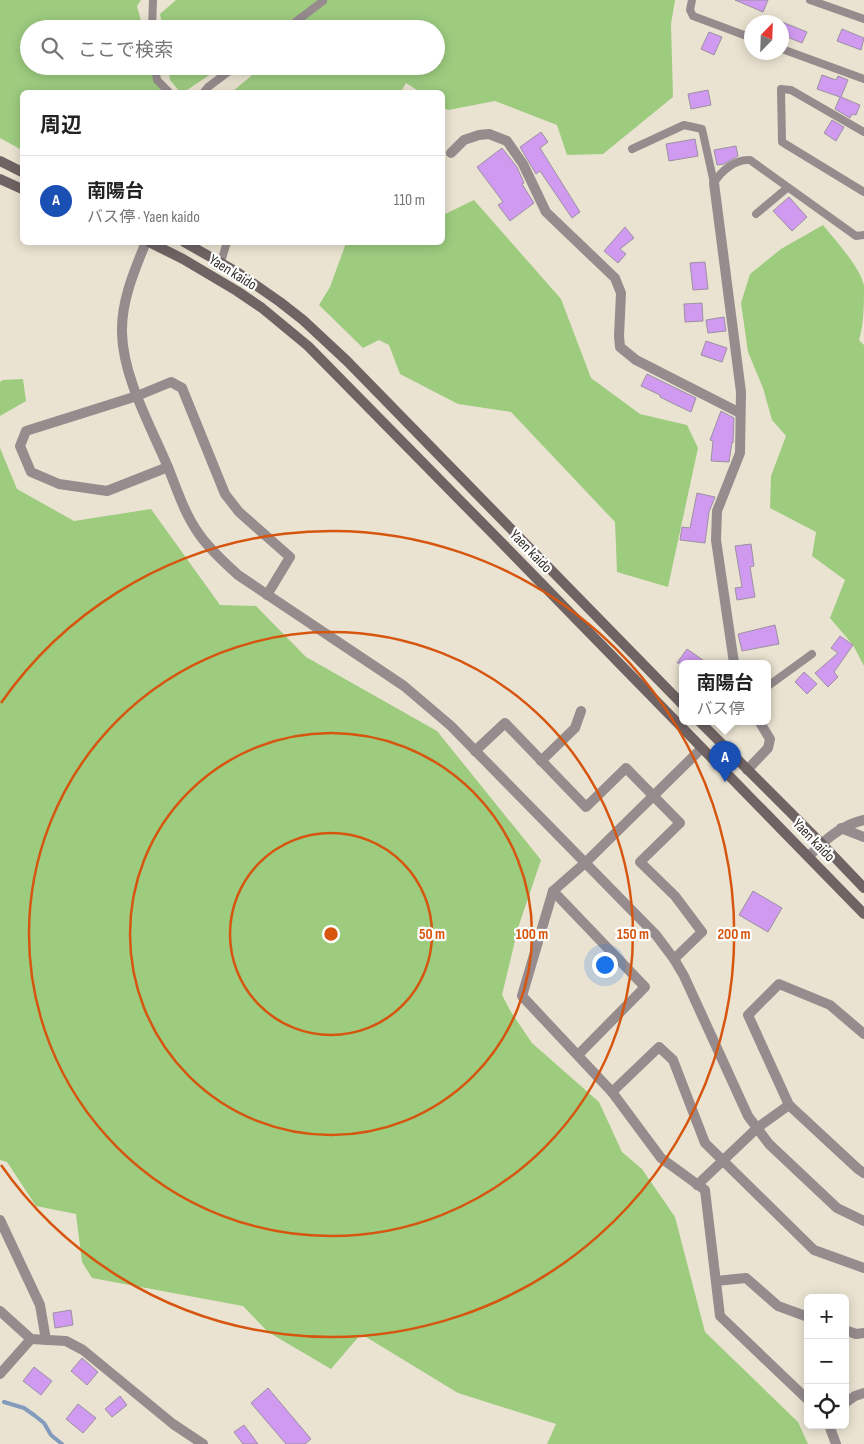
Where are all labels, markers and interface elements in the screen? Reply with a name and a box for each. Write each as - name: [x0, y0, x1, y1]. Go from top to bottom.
- north arrow: [744, 15, 789, 60]
- search box: [20, 20, 445, 75]
- icon: search: [38, 34, 66, 62]
- text: ここで検索: [78, 39, 173, 62]
- text: 周辺: [40, 113, 82, 138]
- text: 南陽台: [87, 180, 144, 203]
- text: A: [52, 191, 60, 210]
- text: 110 m: [394, 191, 425, 210]
- text: バス停 · Yaen kaido: [87, 208, 200, 227]
- street label: Yaen kaido: [205, 250, 260, 295]
- street label: Yaen kaido: [505, 526, 556, 577]
- popup: [679, 660, 771, 725]
- text: 南陽台: [696, 672, 754, 695]
- text: バス停: [696, 700, 745, 719]
- pin: A: [709, 741, 741, 782]
- street label: Yaen kaido: [788, 815, 839, 866]
- centre of rings: [322, 925, 340, 943]
- text: 50 m: [419, 925, 445, 944]
- text: 100 m: [516, 925, 548, 944]
- text: 150 m: [617, 925, 649, 944]
- text: 200 m: [717, 925, 751, 944]
- your location: [592, 952, 618, 978]
- map controls: [804, 1294, 849, 1429]
- button: +: [804, 1294, 849, 1339]
- button: −: [804, 1339, 849, 1384]
- button: locate: [804, 1384, 849, 1429]

